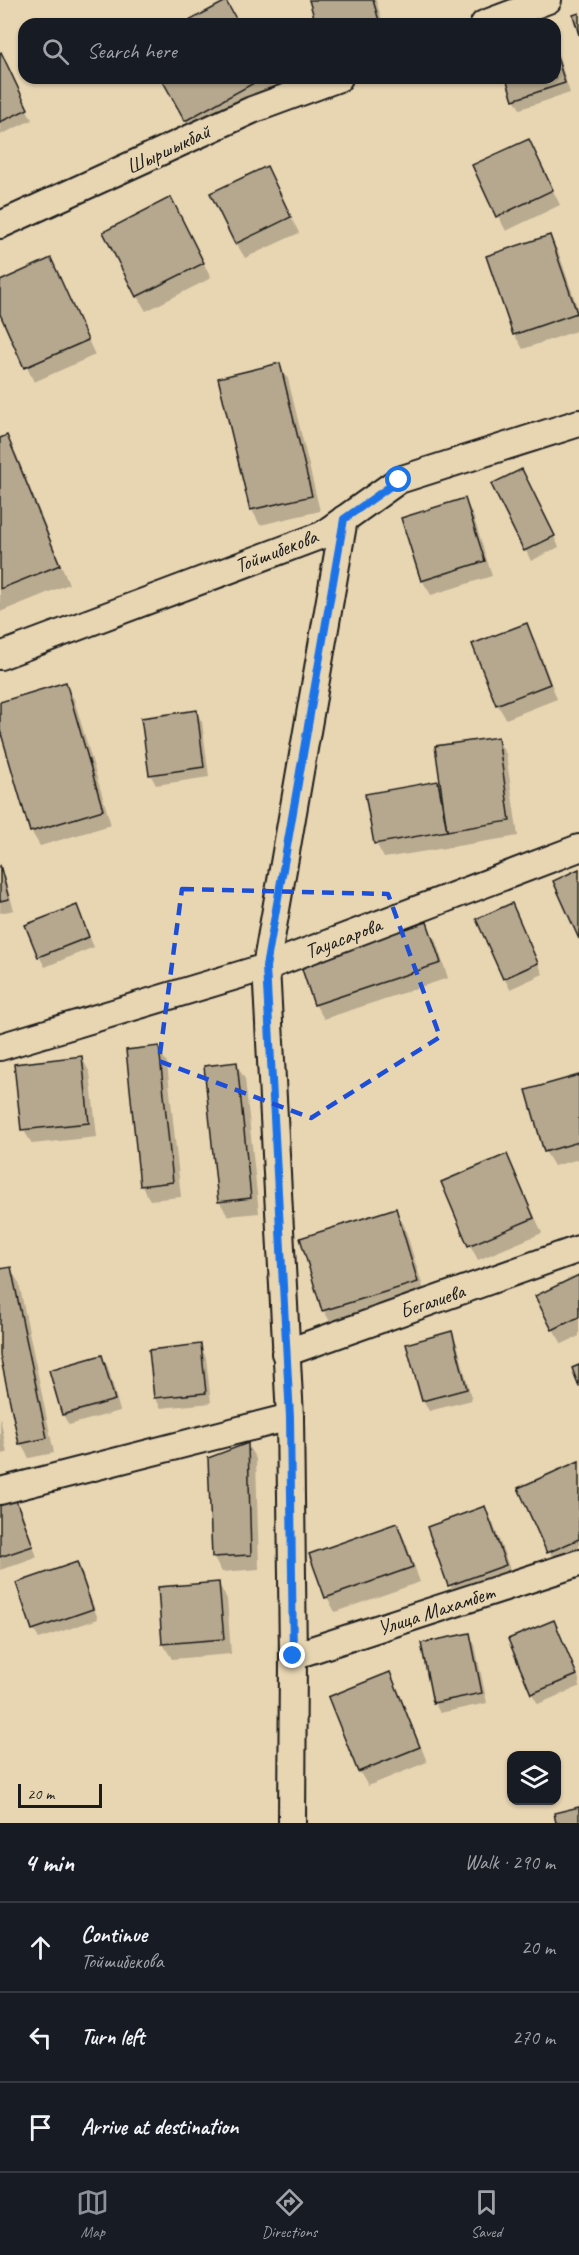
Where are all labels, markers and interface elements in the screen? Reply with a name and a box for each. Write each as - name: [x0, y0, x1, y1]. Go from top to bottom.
- search box: [18, 18, 561, 84]
- icon: search: [39, 35, 72, 68]
- text: Search here: [87, 37, 177, 65]
- street label: Шыршыкбай: [122, 118, 215, 180]
- route start: [385, 466, 411, 492]
- street label: Тойшибекова: [231, 523, 323, 579]
- street label: Тауасарова: [301, 911, 387, 964]
- street label: Бегалиева: [396, 1277, 469, 1324]
- street label: Улица Махамбет: [374, 1578, 499, 1641]
- route end: [279, 1642, 305, 1668]
- map controls: [507, 1751, 561, 1805]
- button: layers: [507, 1751, 561, 1805]
- scale bar: [18, 1781, 102, 1808]
- text: 20 m: [27, 1784, 54, 1804]
- text: 4 min: [24, 1846, 74, 1879]
- text: Walk · 290 m: [465, 1850, 555, 1875]
- text: Continue: [81, 1921, 147, 1949]
- icon: ahead: [24, 1931, 57, 1964]
- text: 20 m: [521, 1935, 555, 1960]
- text: Тойшибекова: [81, 1949, 163, 1974]
- icon: left: [24, 2021, 57, 2054]
- text: Turn left: [81, 2023, 145, 2051]
- text: 270 m: [512, 2025, 555, 2050]
- icon: arrive: [24, 2111, 57, 2144]
- text: Arrive at destination: [81, 2113, 238, 2141]
- tab: Map: [76, 2186, 109, 2242]
- tab: Directions: [262, 2186, 317, 2242]
- tab: Saved: [470, 2186, 503, 2242]

